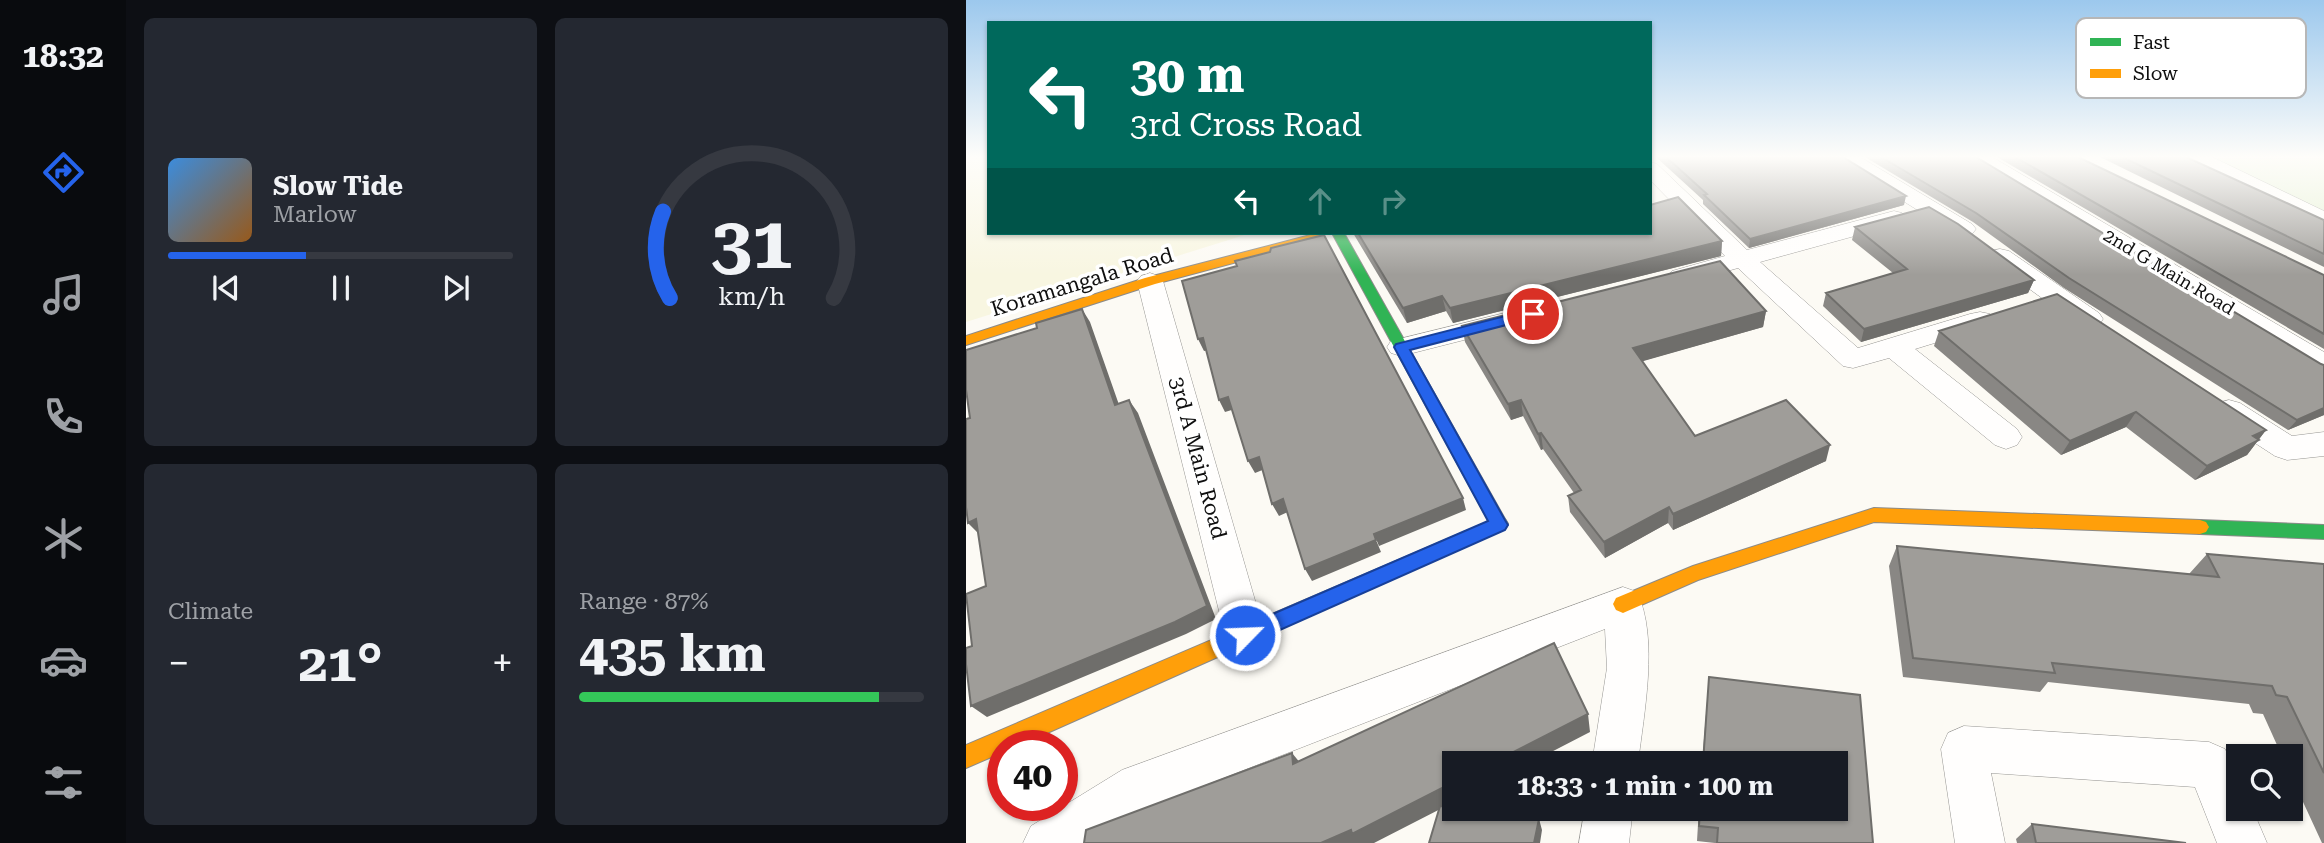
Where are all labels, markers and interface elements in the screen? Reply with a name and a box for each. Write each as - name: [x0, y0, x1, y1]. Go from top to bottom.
- legend: [2076, 18, 2306, 98]
- text: Fast: [2133, 31, 2170, 54]
- text: 18:32: [22, 37, 104, 75]
- text: 30 m: [1130, 47, 1245, 104]
- icon: left: [1015, 49, 1106, 140]
- text: Slow: [2133, 62, 2178, 85]
- text: 3rd Cross Road: [1130, 106, 1362, 144]
- icon: directions: [39, 148, 88, 197]
- text: Slow Tide: [273, 171, 403, 201]
- icon: left: [1228, 182, 1266, 220]
- icon: ahead: [1301, 182, 1339, 220]
- icon: right: [1374, 182, 1412, 220]
- text: Marlow: [273, 201, 356, 228]
- text: 31: [711, 202, 792, 287]
- street label: 2nd G Main Road: [2100, 224, 2239, 319]
- street label: Koramangala Road: [988, 243, 1177, 321]
- icon: previous: [207, 269, 245, 307]
- icon: pause: [322, 269, 360, 307]
- icon: next: [437, 269, 475, 307]
- icon: music: [39, 270, 88, 319]
- text: km/h: [718, 282, 785, 311]
- pin: [1503, 284, 1563, 344]
- icon: arrive: [1514, 295, 1552, 333]
- street label: 3rd A Main Road: [1165, 374, 1231, 542]
- icon: phone: [39, 392, 88, 441]
- icon: climate: [39, 514, 88, 563]
- text: Range · 87%: [579, 588, 708, 615]
- text: Climate: [168, 598, 253, 625]
- position arrow: [1208, 598, 1282, 672]
- text: 435 km: [579, 623, 766, 684]
- text: 21°: [298, 633, 383, 694]
- icon: car: [39, 636, 88, 685]
- text: −: [168, 641, 189, 685]
- text: +: [492, 641, 513, 685]
- speed limit sign: 40: [987, 730, 1078, 821]
- map controls: [2226, 744, 2303, 821]
- button: search: [2226, 744, 2303, 821]
- icon: filters: [39, 758, 88, 807]
- text: 18:33 · 1 min · 100 m: [1517, 771, 1773, 801]

